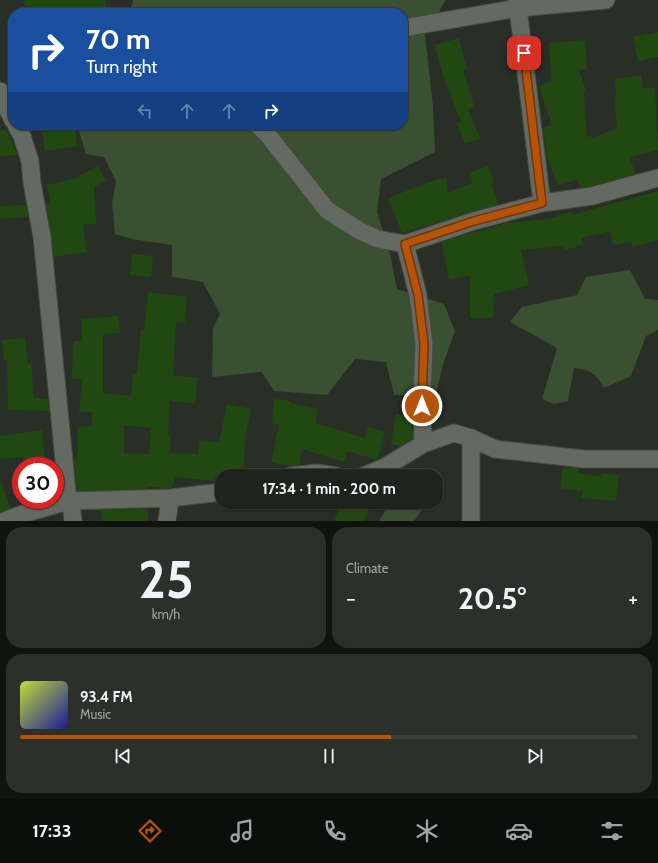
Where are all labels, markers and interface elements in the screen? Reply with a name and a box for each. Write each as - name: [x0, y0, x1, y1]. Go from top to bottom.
- text: 70 m: [86, 22, 150, 56]
- icon: right: [20, 24, 72, 76]
- pin: [507, 36, 541, 70]
- icon: arrive: [513, 42, 535, 64]
- text: Turn right: [86, 56, 157, 78]
- icon: left: [134, 100, 156, 122]
- icon: ahead: [176, 100, 198, 122]
- icon: ahead: [218, 100, 240, 122]
- icon: right: [260, 100, 282, 122]
- position arrow: [401, 385, 443, 427]
- speed limit sign: 30: [12, 457, 64, 509]
- text: 17:34 · 1 min · 200 m: [262, 480, 396, 498]
- text: 25: [138, 548, 194, 611]
- text: Climate: [346, 560, 388, 576]
- text: 20.5°: [458, 580, 526, 617]
- text: −: [346, 585, 356, 612]
- text: +: [628, 585, 638, 612]
- text: km/h: [152, 606, 180, 622]
- text: 93.4 FM: [80, 688, 133, 706]
- text: Music: [80, 706, 111, 722]
- icon: previous: [112, 745, 134, 767]
- icon: pause: [318, 745, 340, 767]
- icon: next: [524, 745, 546, 767]
- icon: directions: [136, 817, 164, 845]
- icon: music: [228, 817, 256, 845]
- icon: phone: [321, 817, 349, 845]
- icon: climate: [413, 817, 441, 845]
- icon: car: [505, 817, 533, 845]
- icon: filters: [598, 817, 626, 845]
- text: 17:33: [32, 820, 71, 842]

